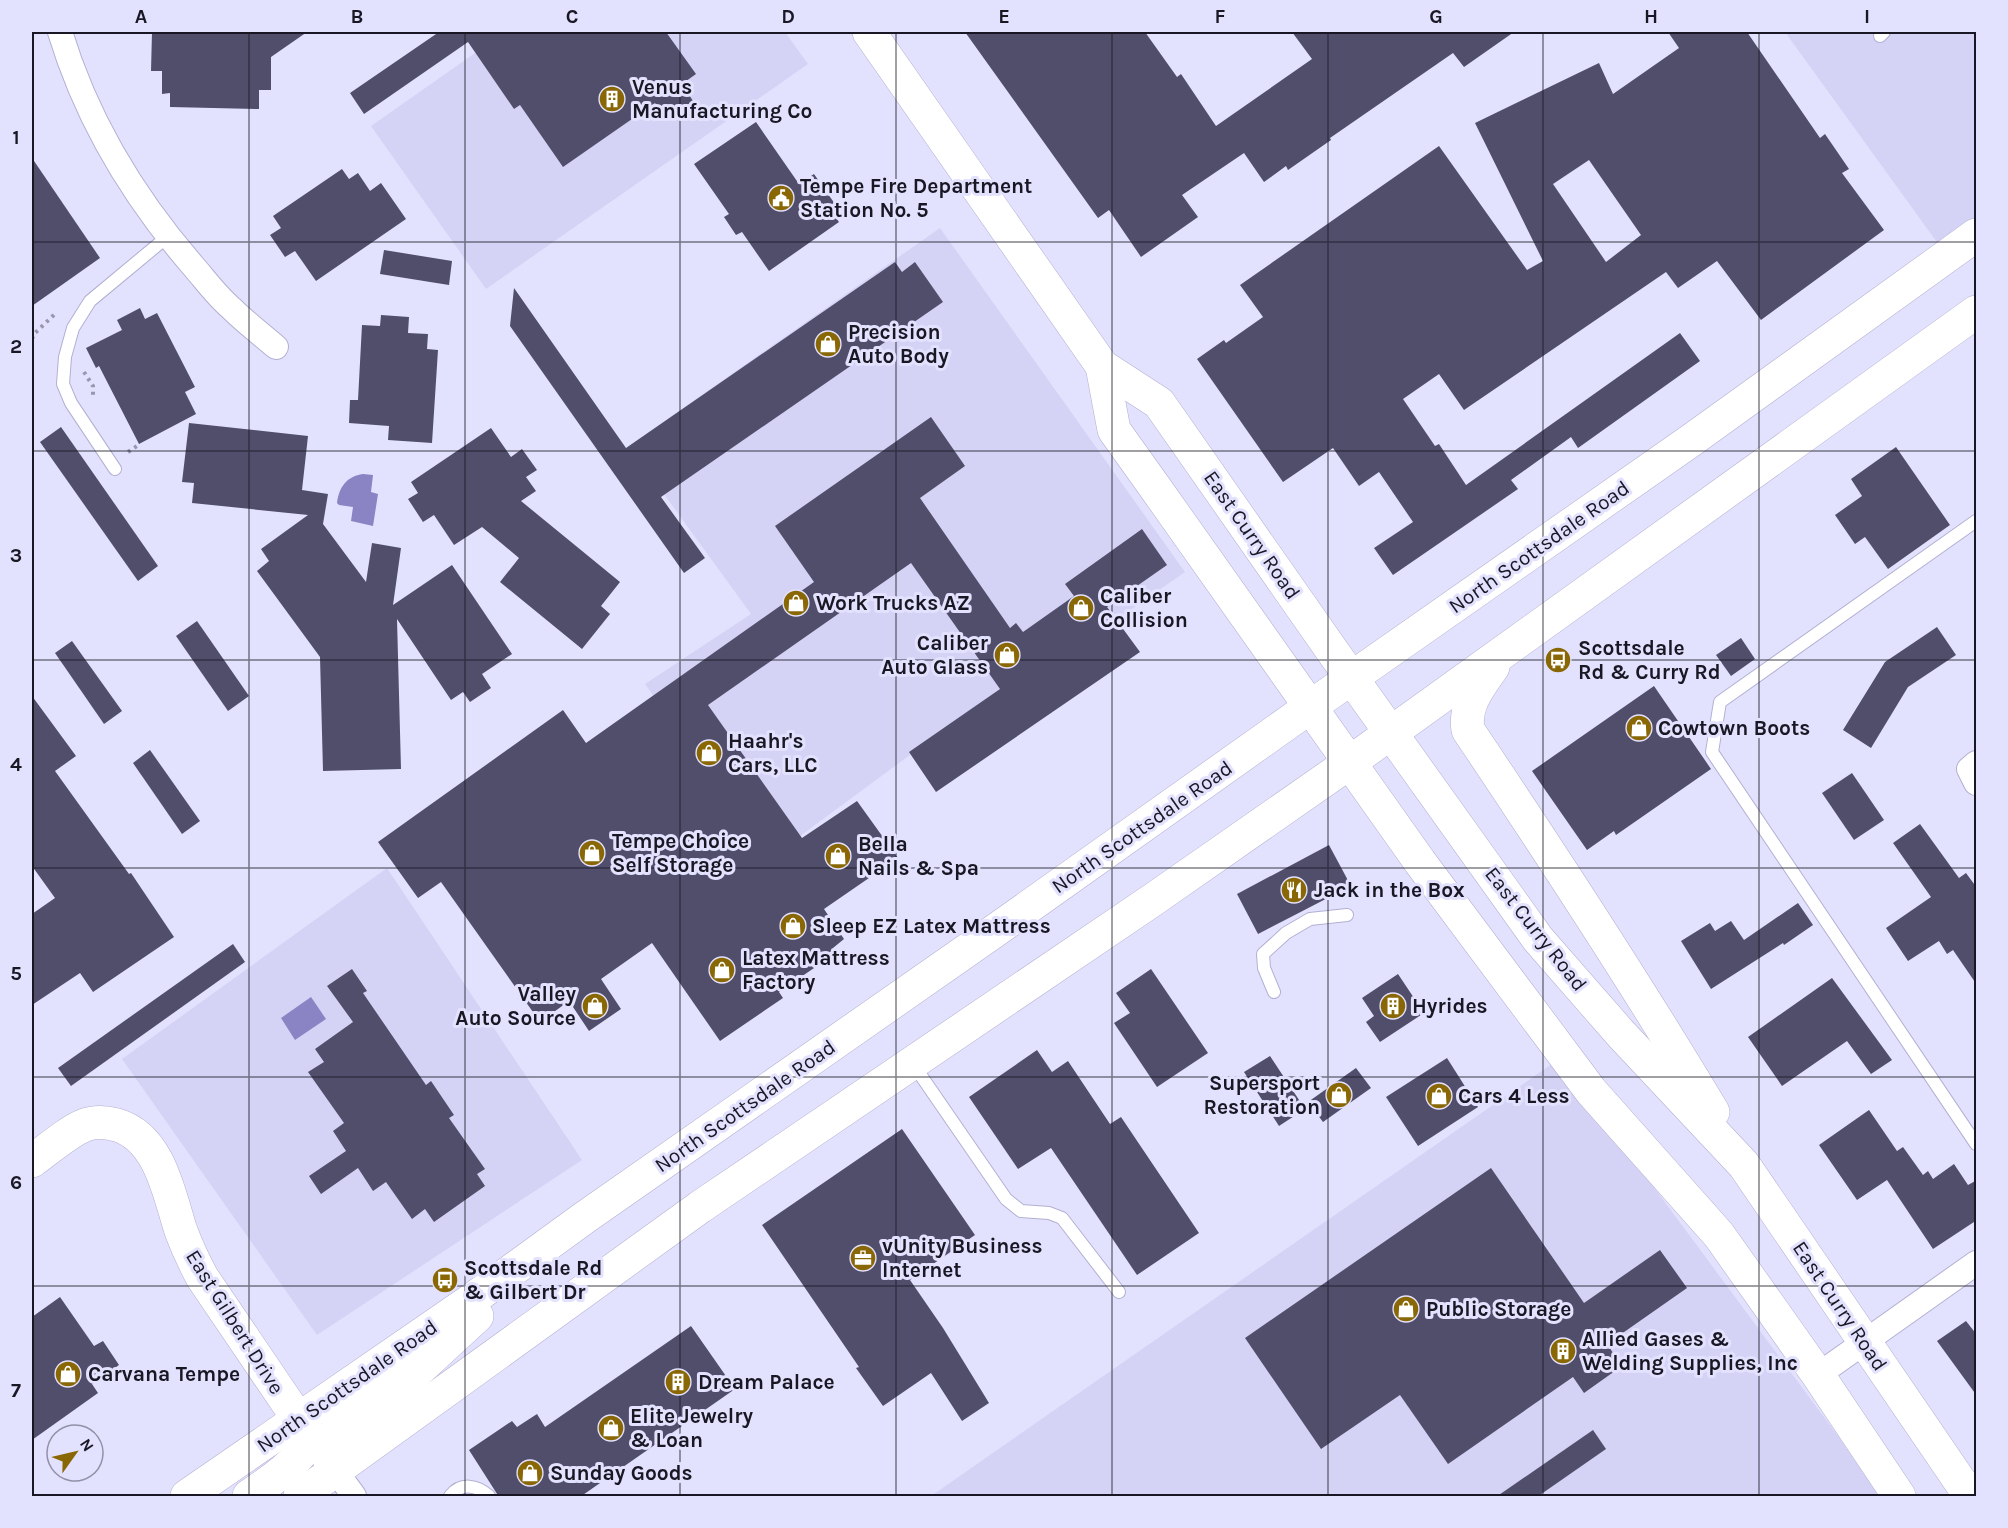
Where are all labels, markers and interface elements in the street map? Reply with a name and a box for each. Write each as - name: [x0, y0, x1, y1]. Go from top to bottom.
- text: A: [135, 5, 148, 28]
- text: B: [351, 5, 363, 28]
- text: C: [566, 5, 578, 28]
- text: D: [781, 5, 795, 28]
- text: E: [998, 5, 1010, 28]
- text: F: [1215, 5, 1226, 28]
- text: G: [1429, 5, 1443, 28]
- text: H: [1644, 5, 1658, 28]
- text: I: [1864, 5, 1870, 28]
- place label: Venus Manufacturing Co: [632, 75, 812, 123]
- building icon: Venus Manufacturing Co: [597, 84, 627, 114]
- text: 1: [12, 126, 20, 149]
- place label: Tempe Fire Department Station No. 5: [800, 174, 1032, 222]
- public building icon: Tempe Fire Department Station No. 5: [766, 183, 796, 213]
- place label: Precision Auto Body: [848, 320, 949, 368]
- shop icon: Precision Auto Body: [813, 329, 843, 359]
- text: 2: [10, 335, 22, 358]
- street label: East Curry Road: [1199, 466, 1305, 604]
- street label: North Scottsdale Road: [1444, 476, 1634, 618]
- text: 3: [10, 544, 22, 567]
- place label: Caliber Collision: [1100, 584, 1188, 632]
- shop icon: Work Trucks AZ: [781, 588, 811, 618]
- place label: Work Trucks AZ: [816, 591, 970, 615]
- shop icon: Caliber Collision: [1066, 593, 1096, 623]
- place label: Caliber Auto Glass: [881, 631, 989, 679]
- place label: Scottsdale Rd & Curry Rd: [1578, 636, 1721, 684]
- shop icon: Caliber Auto Glass: [992, 640, 1022, 670]
- bus stop icon: Scottsdale Rd & Curry Rd: [1543, 645, 1573, 675]
- shop icon: Cowtown Boots: [1624, 713, 1654, 743]
- place label: Cowtown Boots: [1658, 716, 1810, 740]
- place label: Haahr's Cars, LLC: [728, 729, 818, 777]
- shop icon: Haahr's Cars, LLC: [694, 738, 724, 768]
- text: 4: [10, 753, 22, 776]
- street label: North Scottsdale Road: [1047, 756, 1237, 898]
- place label: Tempe Choice Self Storage: [612, 829, 749, 877]
- place label: Bella Nails & Spa: [858, 832, 979, 880]
- shop icon: Tempe Choice Self Storage: [577, 838, 607, 868]
- shop icon: Bella Nails & Spa: [823, 841, 853, 871]
- street label: East Curry Road: [1480, 862, 1592, 996]
- restaurant icon: Jack in the Box: [1279, 875, 1309, 905]
- place label: Jack in the Box: [1314, 878, 1465, 902]
- shop icon: Sleep EZ Latex Mattress: [778, 911, 808, 941]
- place label: Sleep EZ Latex Mattress: [812, 914, 1051, 938]
- place label: Latex Mattress Factory: [742, 946, 890, 994]
- shop icon: Latex Mattress Factory: [707, 955, 737, 985]
- text: 5: [10, 962, 22, 985]
- place label: Valley Auto Source: [455, 982, 576, 1030]
- shop icon: Valley Auto Source: [580, 991, 610, 1021]
- building icon: Hyrides: [1378, 991, 1408, 1021]
- place label: Hyrides: [1412, 994, 1488, 1018]
- street label: North Scottsdale Road: [650, 1035, 840, 1177]
- place label: Supersport Restoration: [1203, 1071, 1320, 1119]
- shop icon: Supersport Restoration: [1324, 1080, 1354, 1110]
- shop icon: Cars 4 Less: [1424, 1081, 1454, 1111]
- place label: Cars 4 Less: [1458, 1084, 1570, 1108]
- text: 6: [10, 1171, 22, 1194]
- place label: vUnity Business Internet: [882, 1234, 1043, 1282]
- street label: East Curry Road: [1788, 1237, 1892, 1375]
- office icon: vUnity Business Internet: [848, 1243, 878, 1273]
- street label: East Gilbert Drive: [181, 1245, 289, 1399]
- place label: Scottsdale Rd & Gilbert Dr: [464, 1256, 602, 1304]
- bus stop icon: Scottsdale Rd & Gilbert Dr: [430, 1265, 460, 1295]
- shop icon: Public Storage: [1391, 1294, 1421, 1324]
- place label: Public Storage: [1426, 1297, 1571, 1321]
- street label: North Scottsdale Road: [252, 1315, 442, 1457]
- place label: Allied Gases & Welding Supplies, Inc: [1582, 1327, 1798, 1375]
- building icon: Allied Gases & Welding Supplies, Inc: [1548, 1336, 1578, 1366]
- shop icon: Carvana Tempe: [53, 1359, 83, 1389]
- place label: Carvana Tempe: [88, 1362, 240, 1386]
- building icon: Dream Palace: [663, 1367, 693, 1397]
- place label: Dream Palace: [698, 1370, 835, 1394]
- text: 7: [11, 1379, 21, 1402]
- place label: Elite Jewelry & Loan: [630, 1404, 753, 1452]
- shop icon: Elite Jewelry & Loan: [596, 1413, 626, 1443]
- north arrow: [45, 1423, 105, 1483]
- text: N: [76, 1435, 98, 1455]
- shop icon: Sunday Goods: [515, 1458, 545, 1488]
- place label: Sunday Goods: [550, 1461, 693, 1485]

